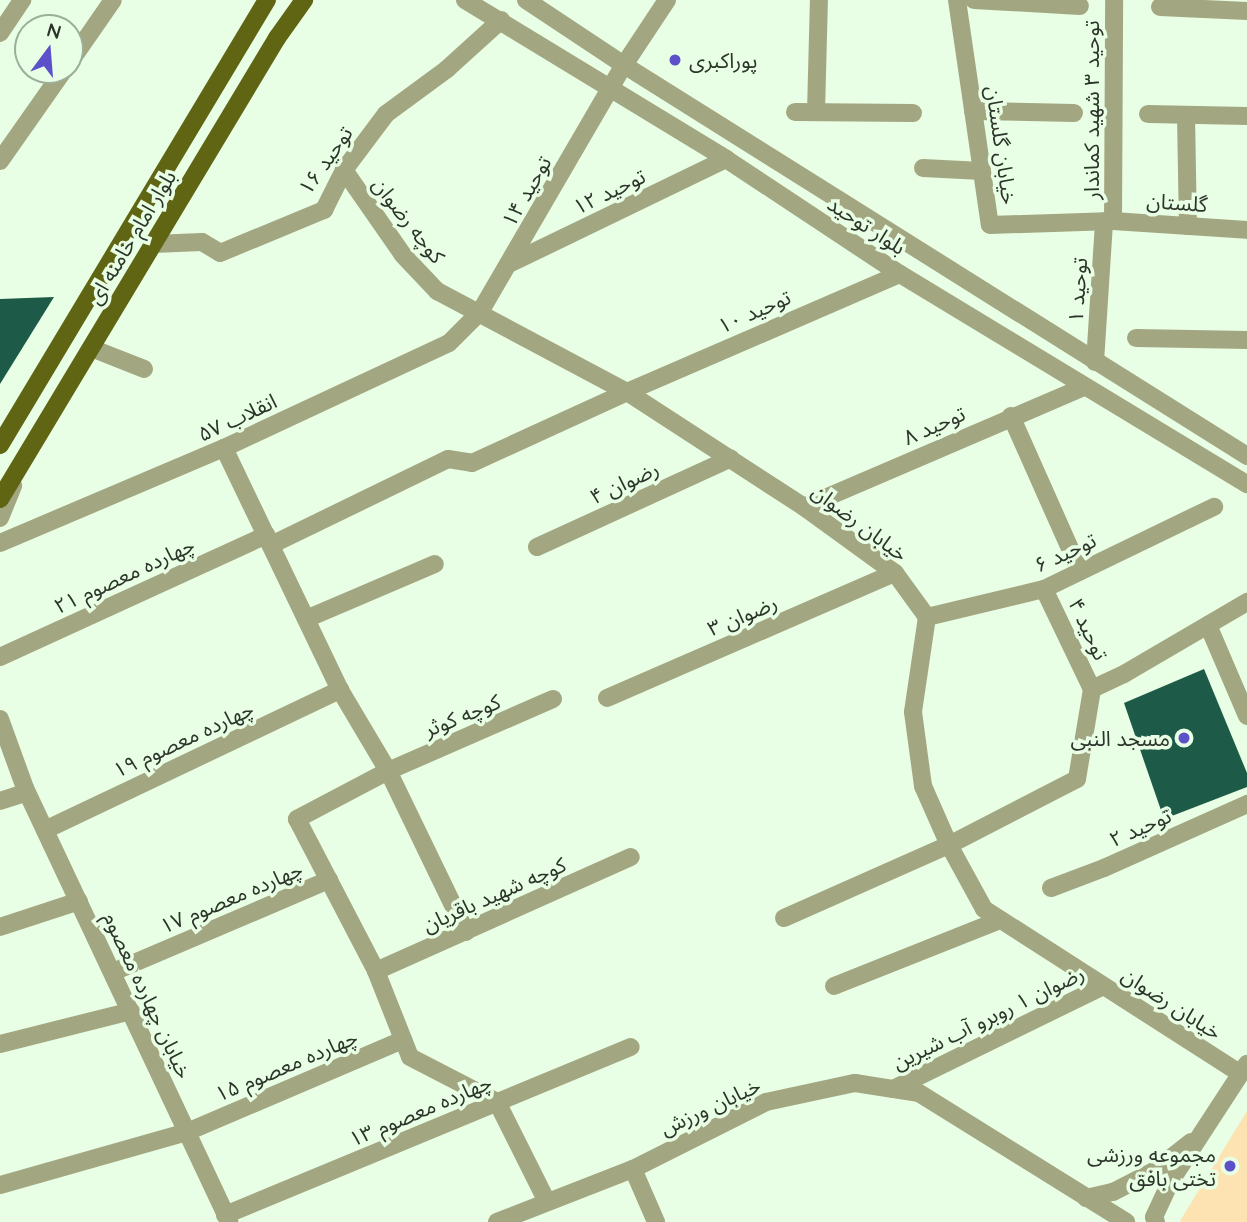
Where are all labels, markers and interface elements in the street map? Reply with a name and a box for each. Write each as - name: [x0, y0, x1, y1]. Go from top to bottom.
- north arrow: [14, 14, 84, 84]
- text: N: [44, 17, 64, 44]
- street label: توحید ۳ شهید کماندار: [1078, 20, 1104, 200]
- place label: پوراکبری: [689, 47, 758, 73]
- marker: پوراکبری: [667, 52, 683, 68]
- street label: خیابان گلستان: [981, 84, 1023, 206]
- street label: توحید ۱۶: [293, 121, 357, 199]
- street label: توحید ۱۴: [496, 151, 556, 231]
- street label: توحید ۱۲: [569, 163, 649, 219]
- street label: بلوار امام خامنه ای: [81, 165, 181, 309]
- street label: کوچه رضوان: [368, 172, 450, 268]
- street label: گلستان: [1146, 187, 1208, 217]
- street label: بلوار توحید: [823, 191, 911, 259]
- street label: توحید ۱: [1062, 257, 1092, 323]
- street label: توحید ۱۰: [714, 284, 794, 338]
- street label: انقلاب ۵۷: [194, 388, 280, 446]
- street label: توحید ۸: [899, 400, 969, 450]
- street label: رضوان ۴: [586, 455, 662, 509]
- street label: خیابان رضوان: [807, 478, 913, 566]
- street label: توحید ۶: [1030, 527, 1100, 577]
- street label: چهارده معصوم ۲۱: [50, 531, 198, 619]
- street label: رضوان ۳: [703, 589, 781, 641]
- street label: توحید ۴: [1064, 594, 1114, 664]
- street label: کوچه کوثر: [420, 688, 504, 742]
- street label: چهارده معصوم ۱۹: [109, 695, 257, 783]
- place label: مسجد النبی: [1071, 725, 1170, 751]
- marker: مسجد النبی: [1176, 730, 1192, 746]
- street label: توحید ۲: [1105, 802, 1175, 852]
- street label: کوچه شهید باقریان: [418, 851, 570, 937]
- street label: چهارده معصوم ۱۷: [156, 856, 306, 938]
- street label: خیابان چهارده معصوم: [98, 908, 198, 1082]
- street label: رضوان ۱ روبرو آب شیرین: [888, 960, 1088, 1074]
- street label: خیابان رضوان: [1118, 962, 1226, 1044]
- street label: چهارده معصوم ۱۵: [211, 1024, 361, 1106]
- street label: چهارده معصوم ۱۳: [345, 1069, 495, 1151]
- street label: خیابان ورزش: [656, 1072, 764, 1140]
- place label: مجموعه ورزشی تختی بافق: [1087, 1141, 1216, 1191]
- marker: مجموعه ورزشی تختی بافق: [1222, 1158, 1238, 1174]

